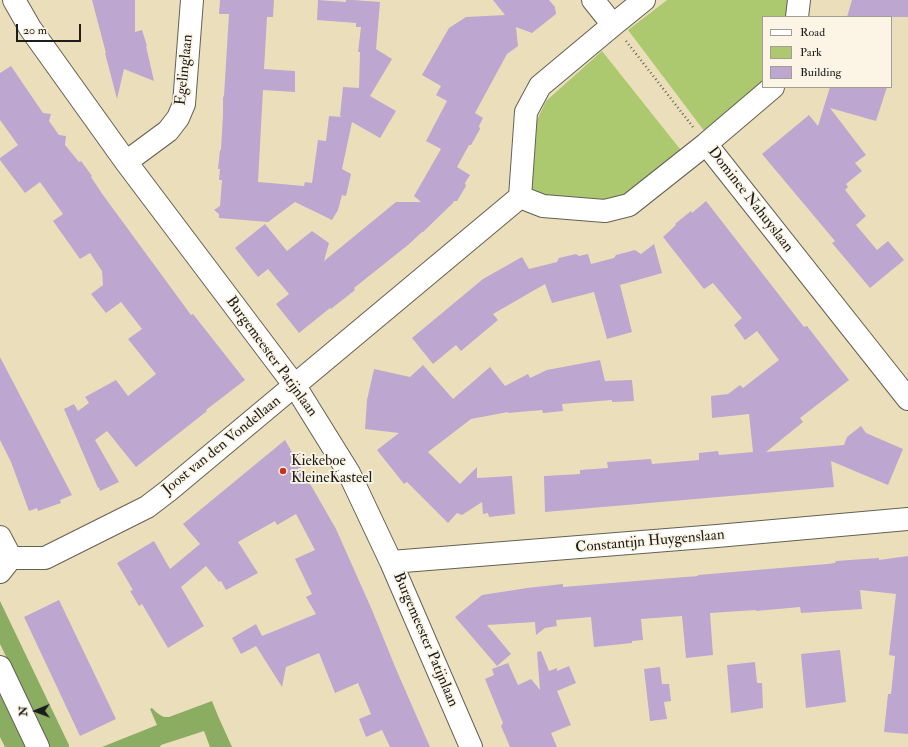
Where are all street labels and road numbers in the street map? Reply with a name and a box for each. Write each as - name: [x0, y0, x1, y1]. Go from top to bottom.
- street label: Egelinglaan: [172, 34, 198, 106]
- street label: Dominee Nahuyslaan: [703, 144, 797, 256]
- street label: Burgemeester Patijnlaan: [221, 293, 321, 421]
- street label: Joost van den Vondellaan: [159, 393, 285, 499]
- street label: Constantijn Huygenslaan: [575, 527, 725, 557]
- street label: Burgemeester Patijnlaan: [388, 570, 462, 710]

